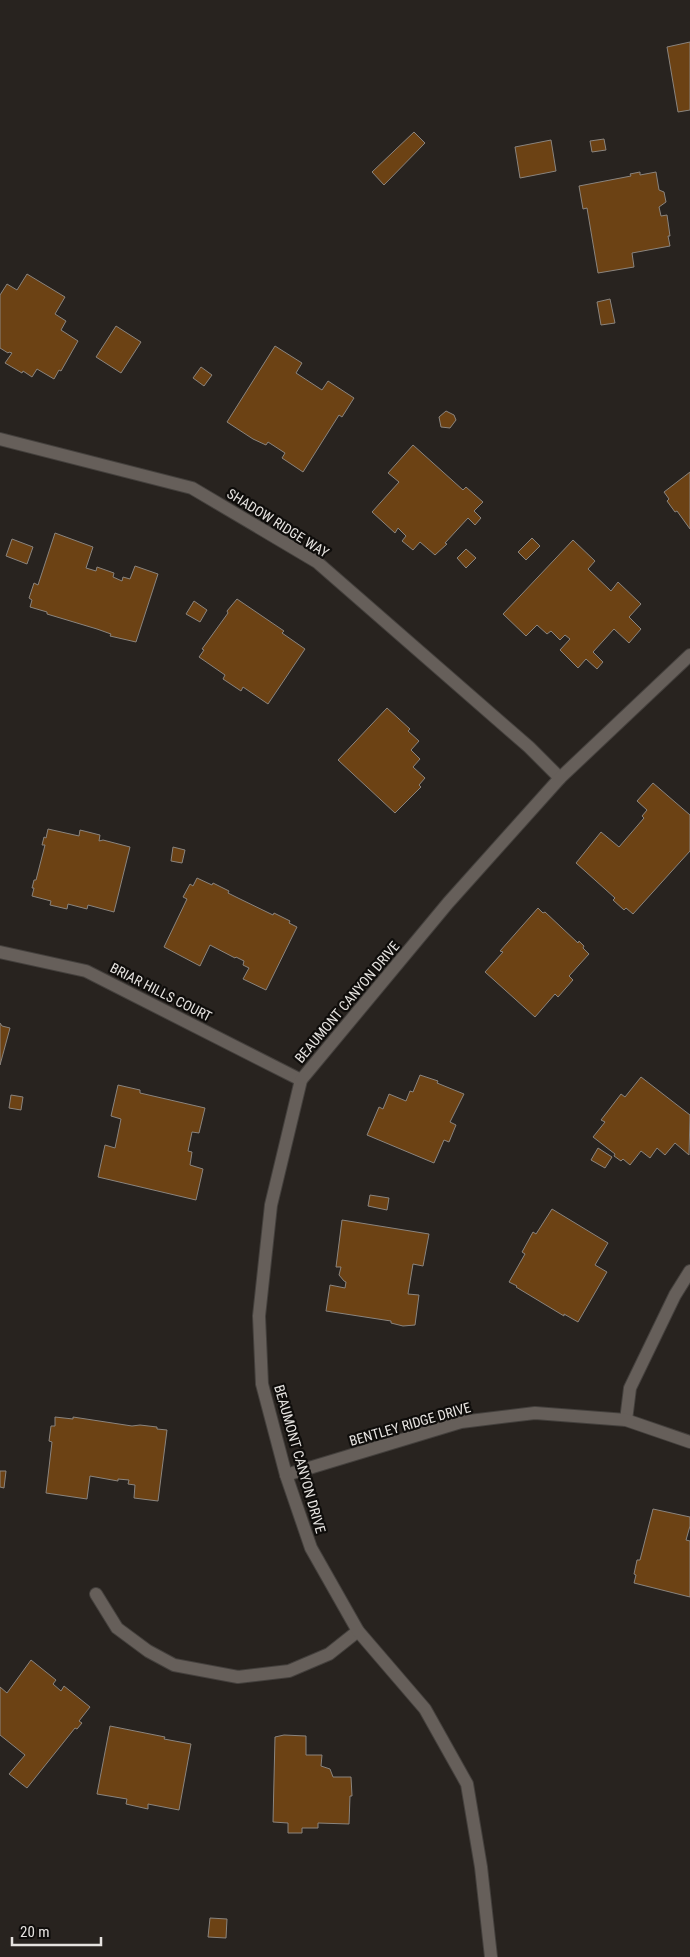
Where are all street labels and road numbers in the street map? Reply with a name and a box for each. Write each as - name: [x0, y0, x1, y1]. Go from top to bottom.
- street label: SHADOW RIDGE WAY: [224, 485, 332, 561]
- street label: BEAUMONT CANYON DRIVE: [291, 938, 403, 1066]
- street label: BRIAR HILLS COURT: [108, 959, 214, 1025]
- street label: BEAUMONT CANYON DRIVE: [271, 1383, 329, 1535]
- street label: BENTLEY RIDGE DRIVE: [347, 1399, 473, 1449]

